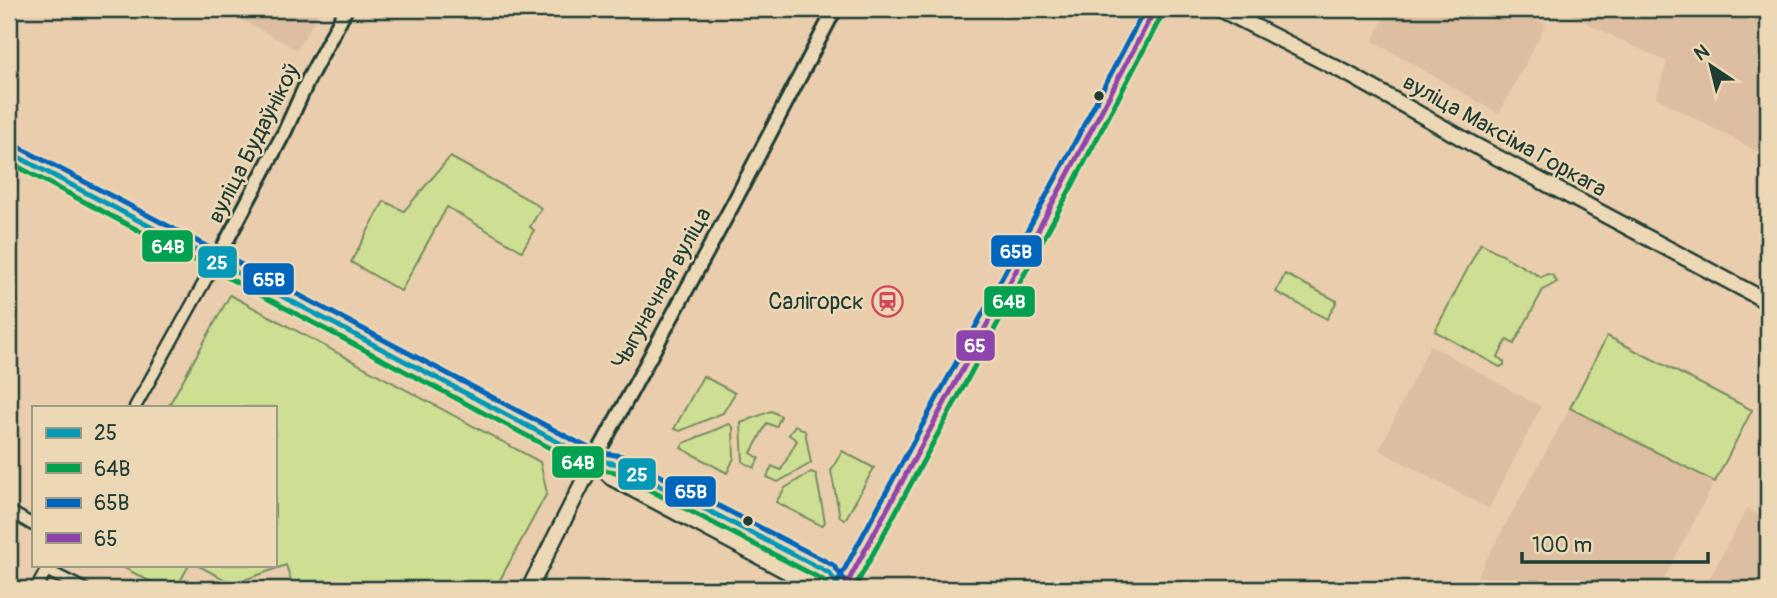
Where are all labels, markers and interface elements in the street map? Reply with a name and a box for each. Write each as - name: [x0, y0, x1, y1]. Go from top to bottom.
- north arrow: [1676, 32, 1746, 102]
- text: N: [1690, 39, 1714, 66]
- street label: вуліца Будаўнікоў: [201, 59, 306, 228]
- street label: вуліца Максіма Горкага: [1398, 67, 1612, 204]
- unlabelled marker: [1092, 89, 1106, 103]
- street label: Чыгуначная вуліца: [605, 202, 718, 374]
- line badge: 64В: [141, 229, 194, 263]
- line badge: 65В: [990, 234, 1043, 268]
- text: 64В: [152, 235, 185, 259]
- text: 65В: [1000, 240, 1032, 264]
- line badge: 25: [197, 245, 238, 279]
- text: 25: [207, 251, 227, 275]
- line badge: 65В: [242, 262, 295, 296]
- text: 65В: [253, 268, 285, 292]
- station icon: Салігорск: [870, 284, 904, 318]
- line badge: 64В: [983, 285, 1036, 318]
- place label: Салігорск: [768, 287, 864, 316]
- text: 64В: [993, 290, 1026, 314]
- line badge: 65: [955, 329, 996, 362]
- text: 65: [964, 334, 986, 358]
- legend: [32, 406, 276, 566]
- text: 25: [94, 420, 117, 447]
- line badge: 64В: [551, 445, 605, 479]
- text: 64В: [562, 451, 595, 475]
- text: 64В: [94, 456, 130, 483]
- line badge: 25: [617, 457, 657, 491]
- text: 25: [627, 463, 647, 487]
- line badge: 65В: [664, 475, 717, 508]
- text: 65В: [675, 480, 707, 504]
- text: 65В: [94, 490, 130, 517]
- unlabelled marker: [741, 514, 755, 528]
- scale bar: [1522, 521, 1707, 565]
- text: 65: [94, 526, 118, 553]
- text: 100 m: [1532, 532, 1592, 559]

